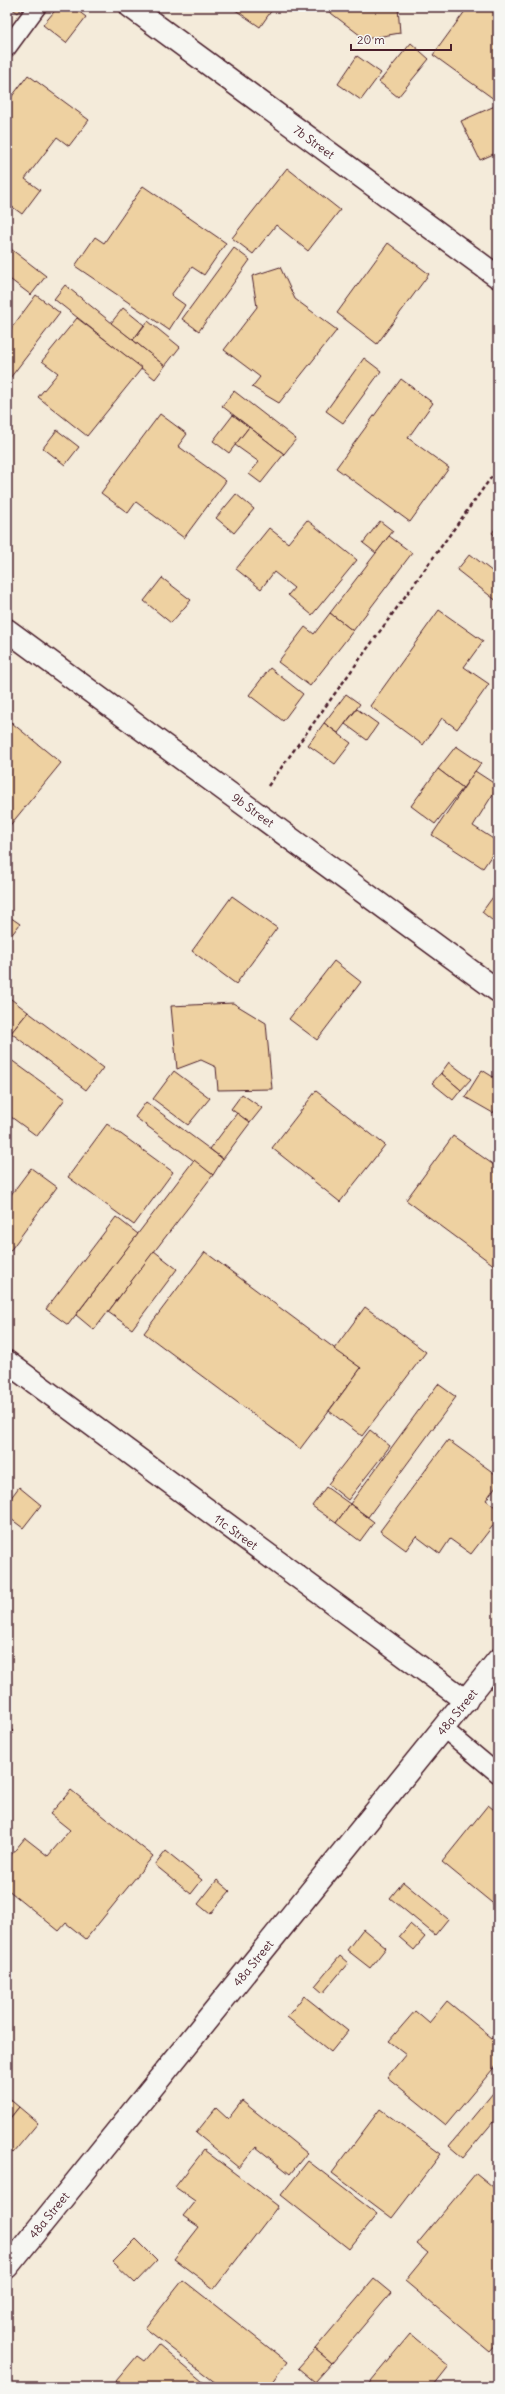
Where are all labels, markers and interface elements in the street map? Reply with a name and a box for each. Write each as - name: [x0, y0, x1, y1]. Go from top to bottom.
- scale bar: [351, 26, 451, 52]
- text: 20 m: [357, 32, 385, 47]
- street label: 7b Street: [290, 122, 338, 162]
- street label: 9b Street: [229, 790, 277, 830]
- street label: 11c Street: [211, 1511, 261, 1553]
- street label: 48a Street: [434, 1686, 480, 1738]
- street label: 48a Street: [230, 1937, 276, 1989]
- street label: 48a Street: [26, 2189, 72, 2241]

